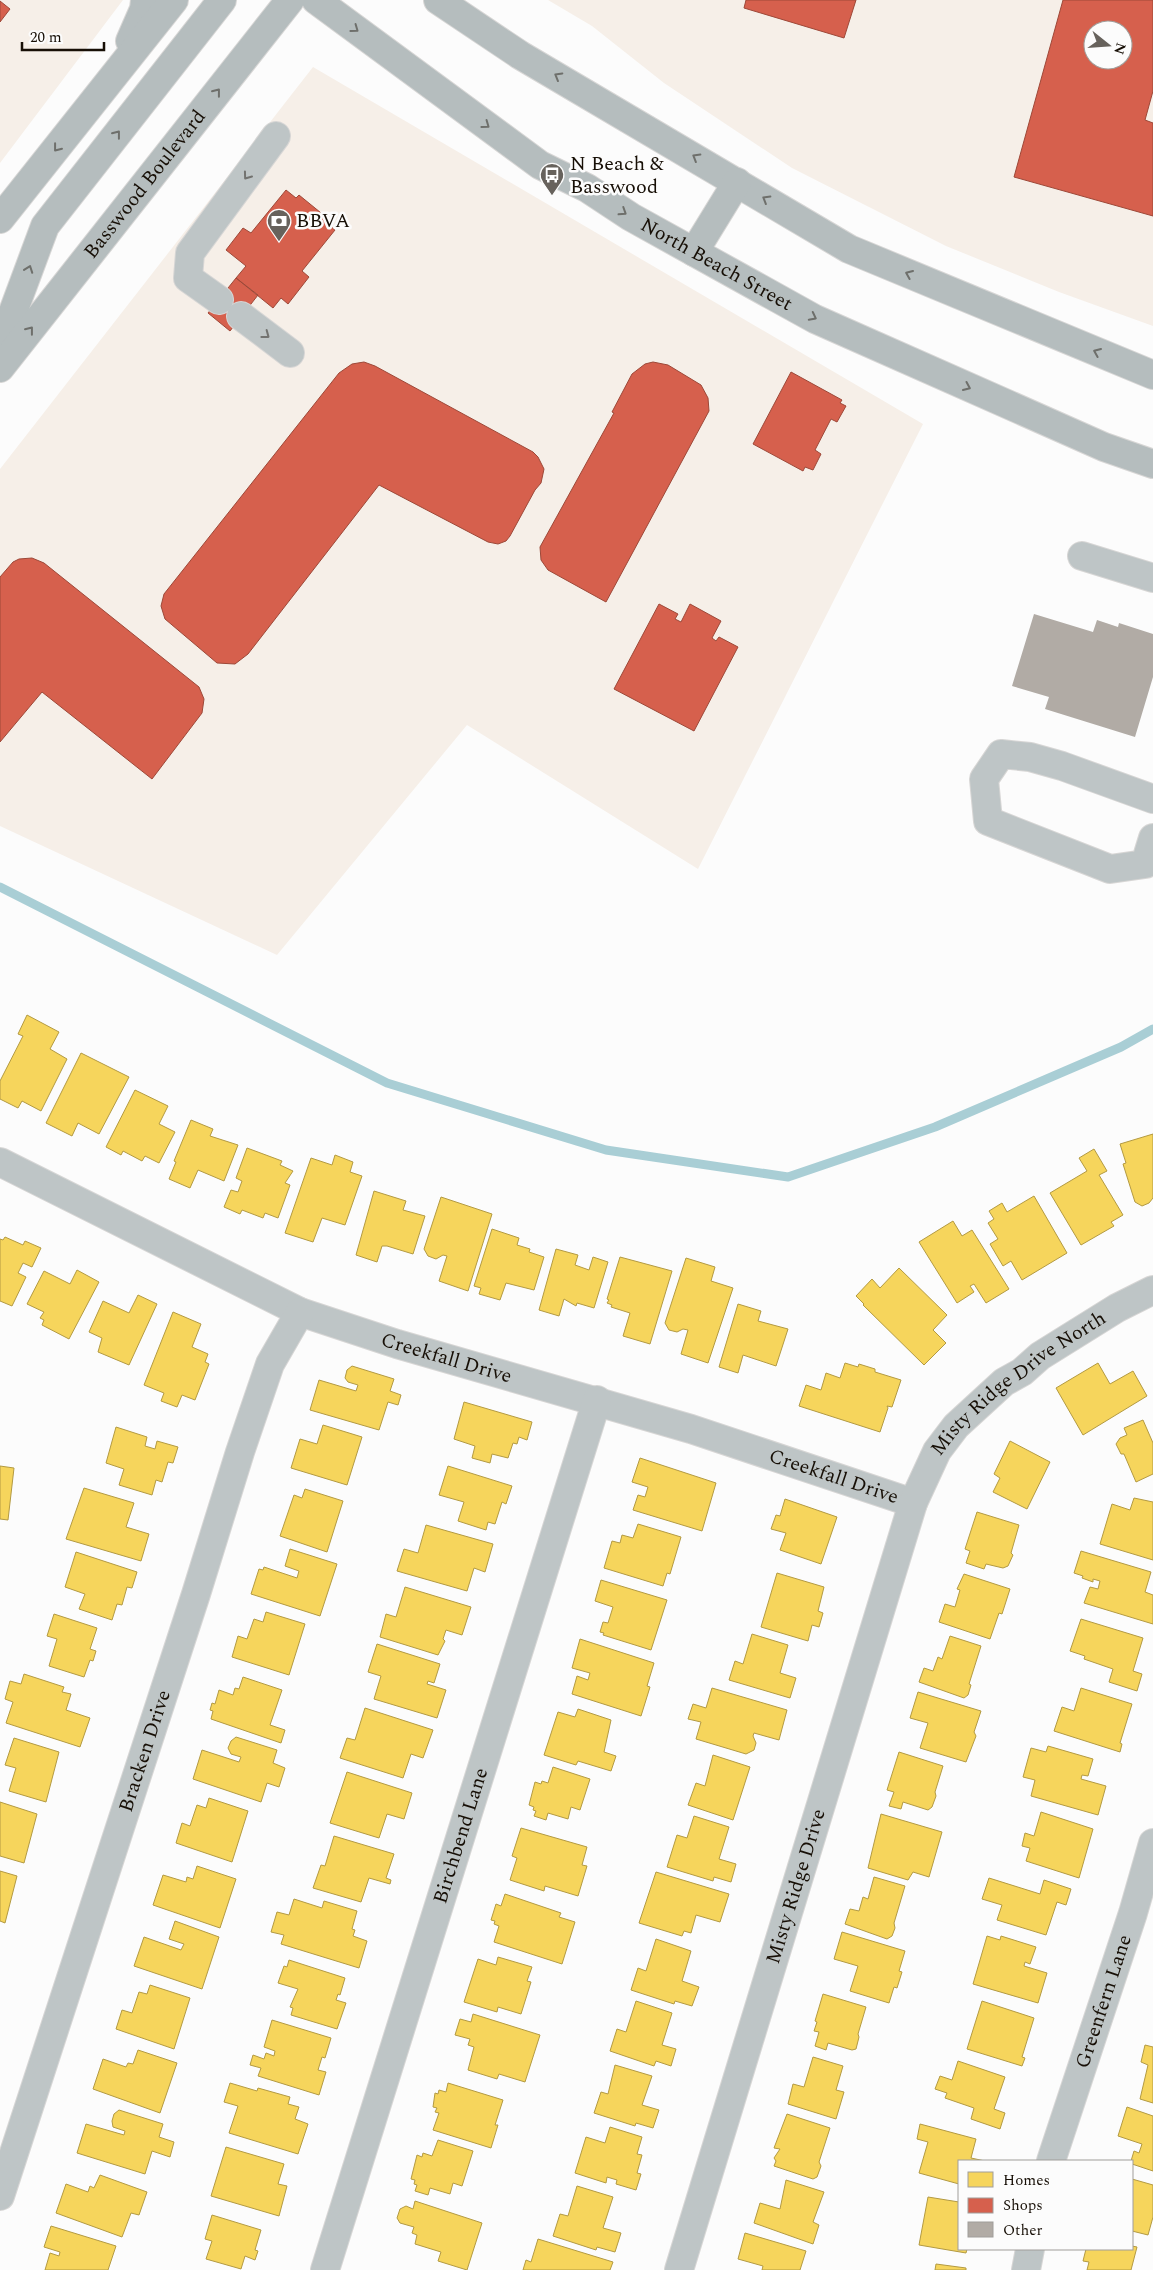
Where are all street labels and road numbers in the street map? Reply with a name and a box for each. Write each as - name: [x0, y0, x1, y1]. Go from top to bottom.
- street label: Basswood Boulevard: [77, 103, 213, 265]
- street label: North Beach Street: [635, 210, 798, 319]
- street label: Misty Ridge Drive North: [923, 1303, 1112, 1462]
- street label: Creekfall Drive: [377, 1325, 516, 1391]
- street label: Creekfall Drive: [765, 1441, 903, 1512]
- street label: Bracken Drive: [111, 1686, 179, 1816]
- street label: Birchbend Lane: [425, 1764, 496, 1908]
- street label: Misty Ridge Drive: [758, 1805, 834, 1968]
- street label: Greenfern Lane: [1068, 1931, 1140, 2072]

